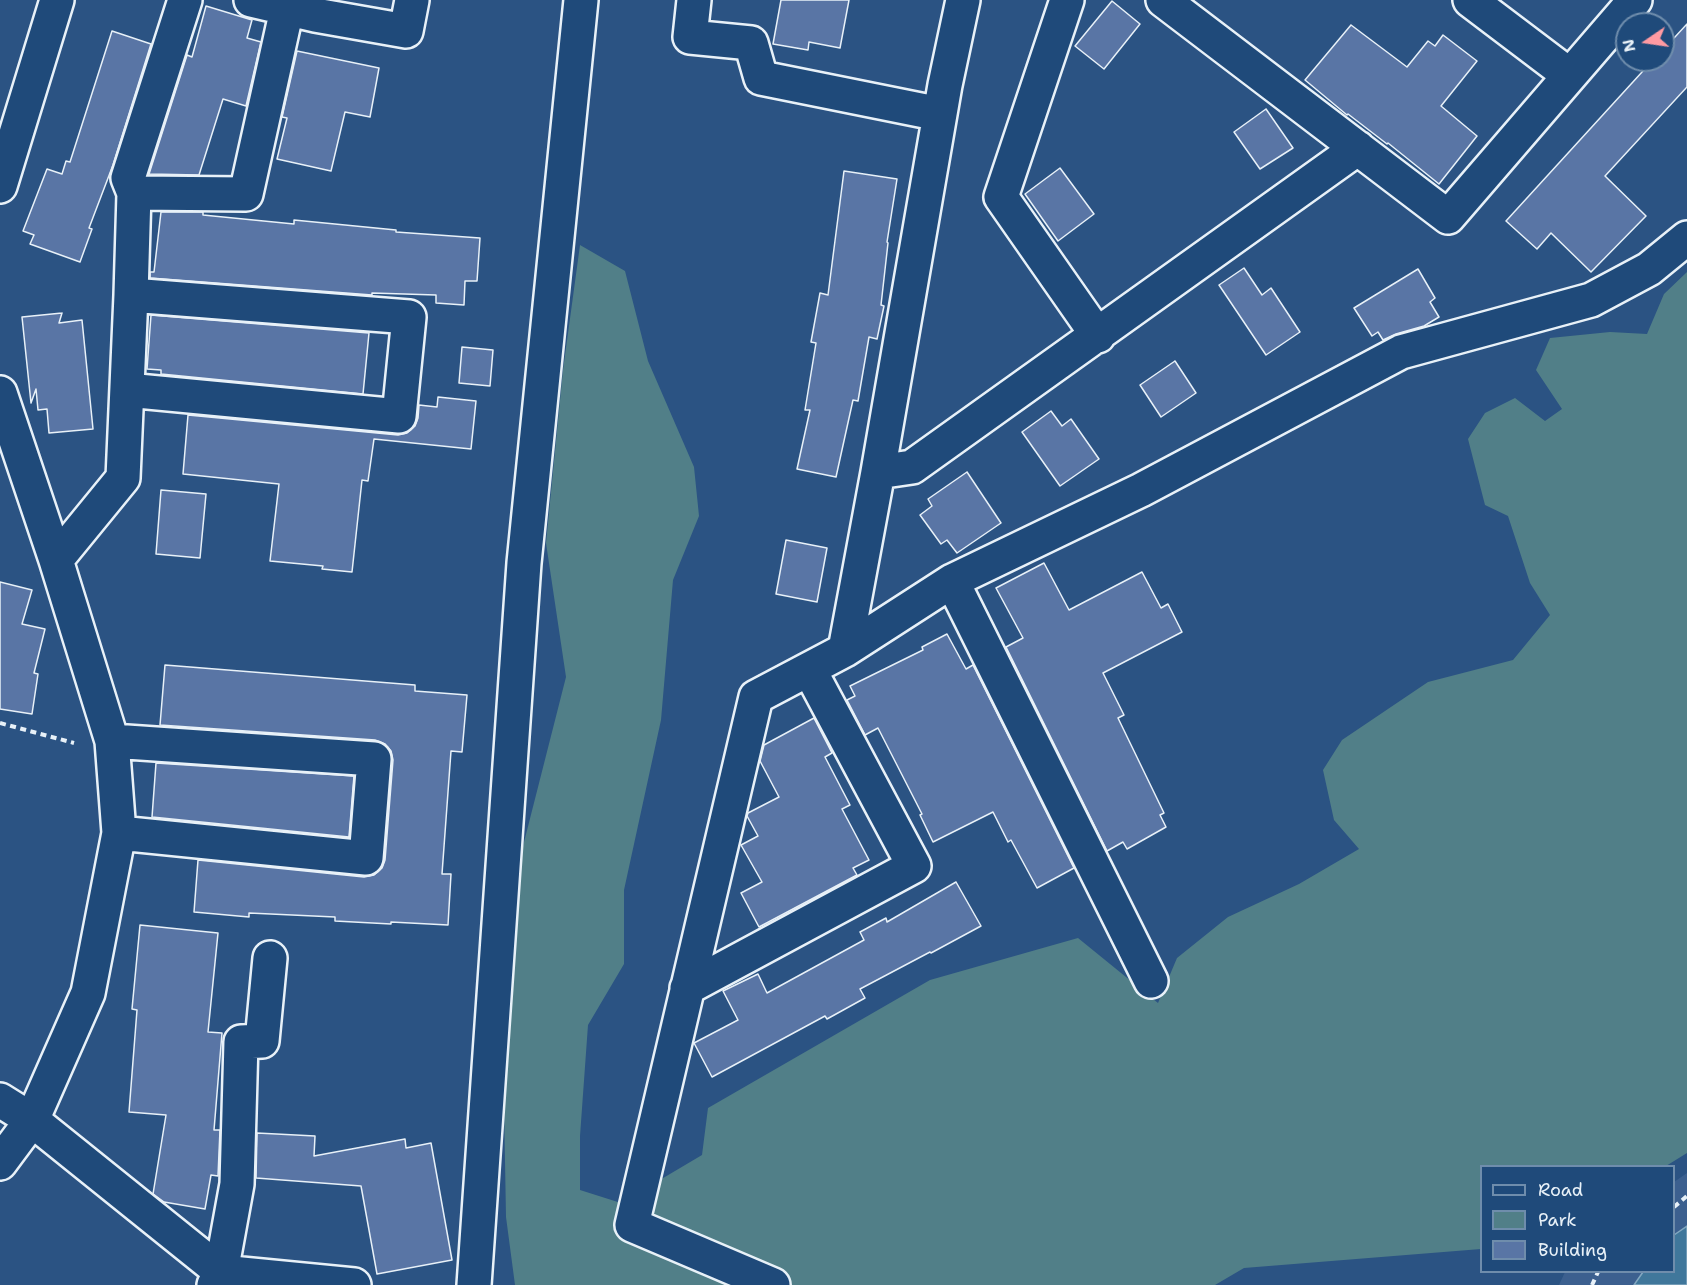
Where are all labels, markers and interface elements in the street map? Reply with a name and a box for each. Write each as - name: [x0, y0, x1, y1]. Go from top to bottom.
- north arrow: [1615, 12, 1675, 72]
- text: N: [1617, 37, 1641, 54]
- legend: [1480, 1165, 1675, 1273]
- text: Road: [1538, 1178, 1583, 1202]
- text: Park: [1538, 1208, 1577, 1232]
- text: Building: [1538, 1238, 1607, 1262]

